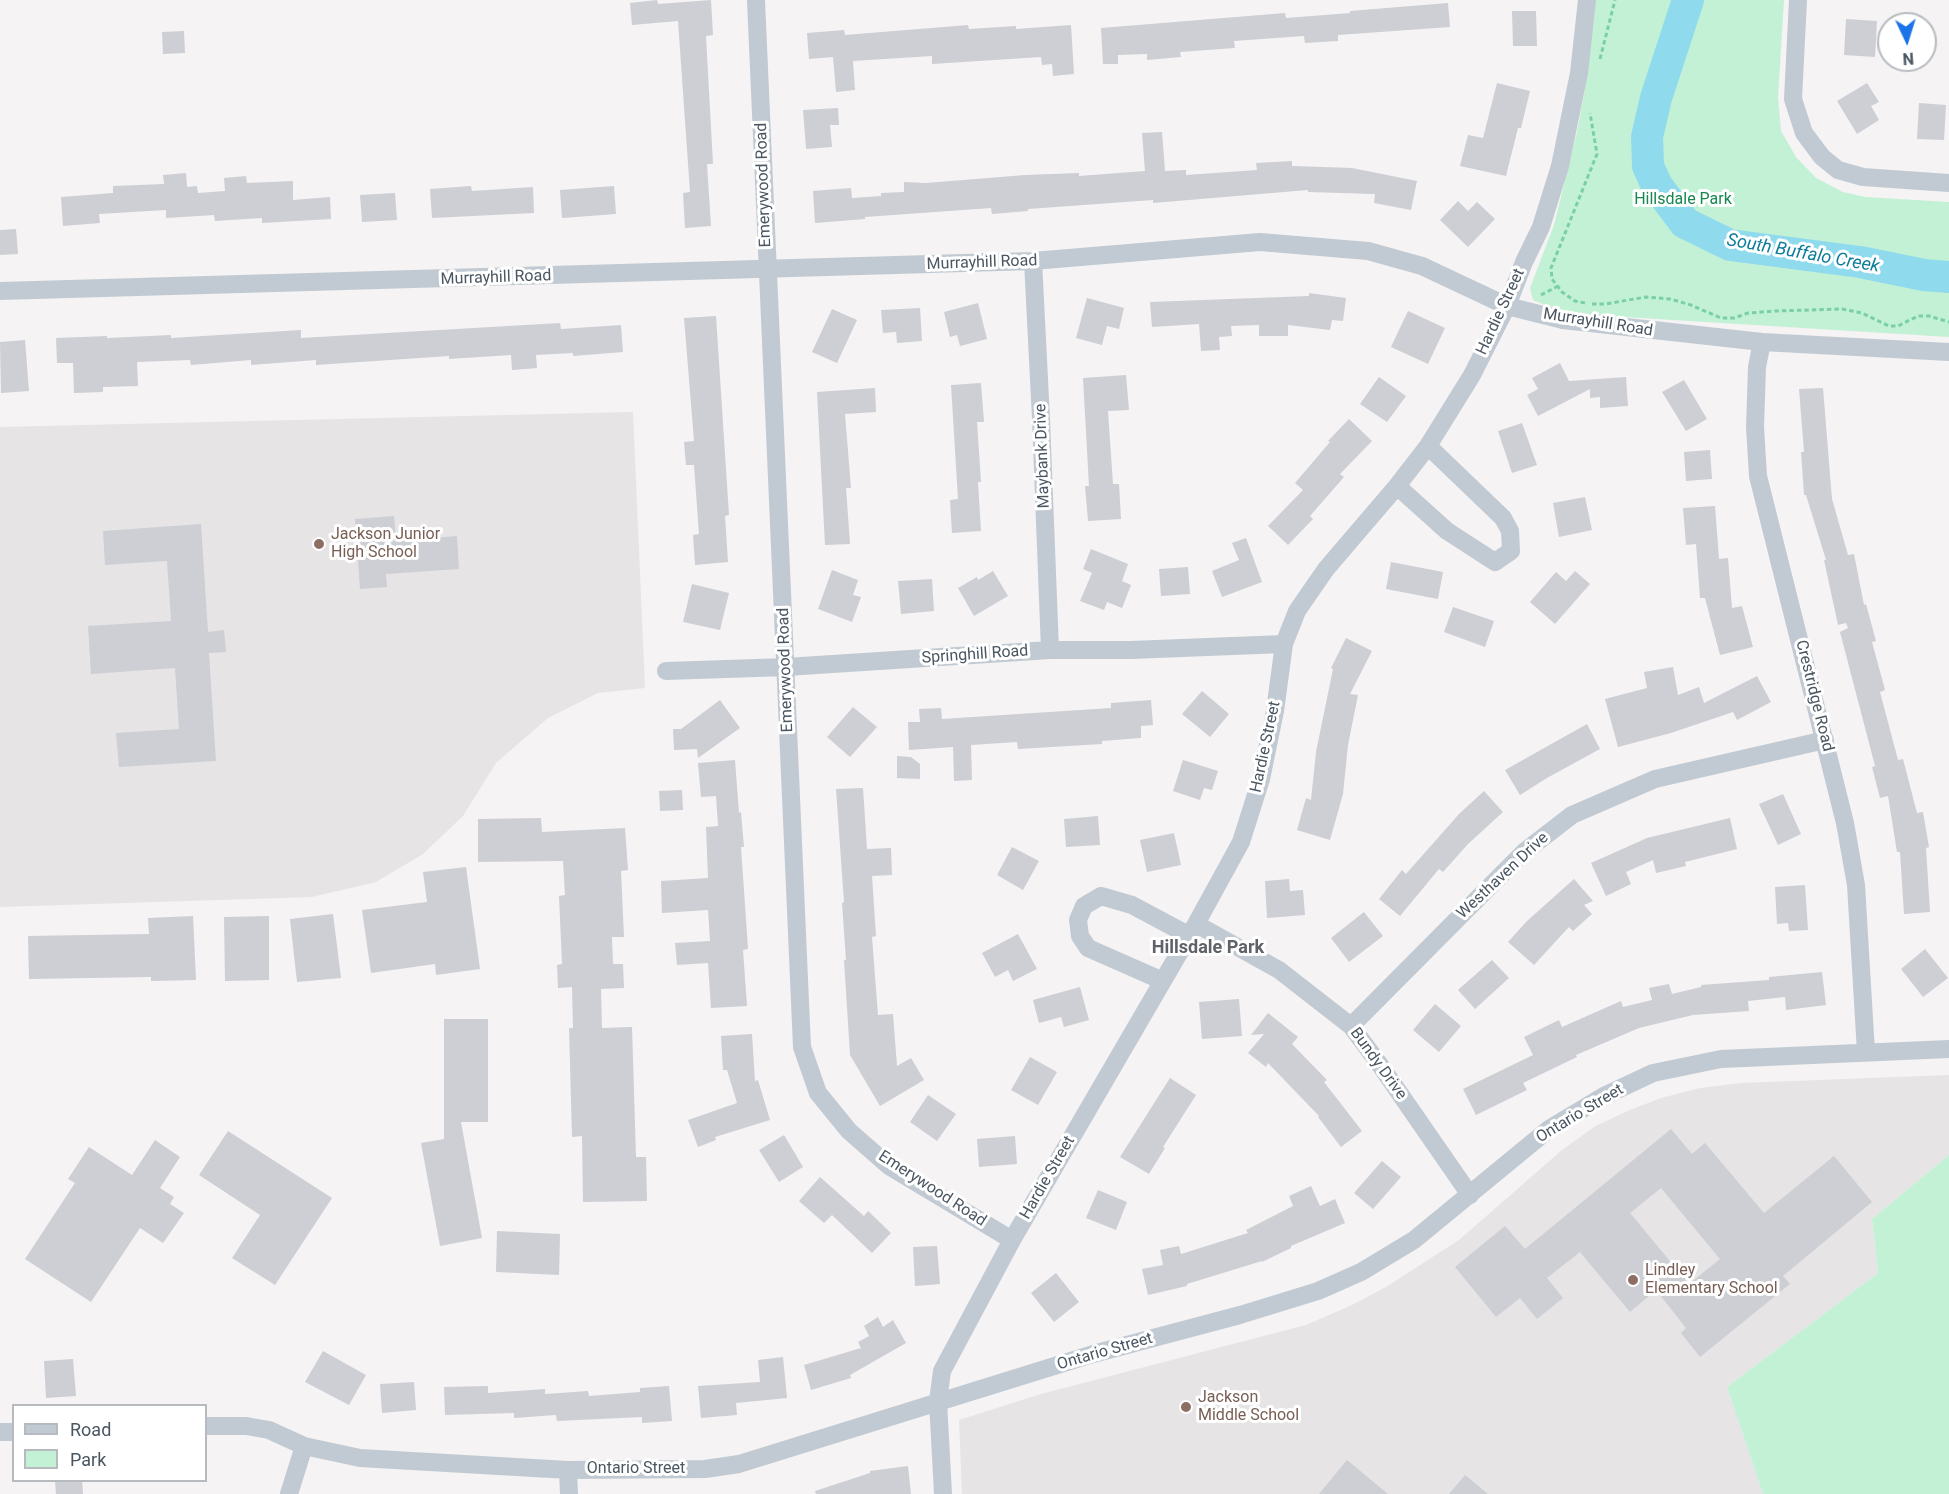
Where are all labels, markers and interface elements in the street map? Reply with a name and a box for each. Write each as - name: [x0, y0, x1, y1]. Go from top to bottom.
- north arrow: [1877, 12, 1937, 72]
- text: N: [1902, 49, 1914, 68]
- street label: Emerywood Road: [752, 122, 776, 248]
- park label: Hillsdale Park: [1634, 190, 1732, 210]
- water label: South Buffalo Creek: [1725, 230, 1881, 278]
- street label: Murrayhill Road: [926, 251, 1038, 275]
- street label: Murrayhill Road: [440, 266, 552, 290]
- street label: Hardie Street: [1473, 266, 1529, 358]
- street label: Murrayhill Road: [1542, 305, 1654, 341]
- street label: Maybank Drive: [1032, 403, 1054, 509]
- place label: Jackson Junior High School: [331, 525, 440, 563]
- marker: Jackson Junior High School: [312, 537, 326, 551]
- street label: Emerywood Road: [774, 607, 798, 733]
- street label: Crestridge Road: [1791, 638, 1837, 754]
- street label: Springhill Road: [921, 642, 1029, 668]
- street label: Hardie Street: [1247, 700, 1285, 794]
- street label: Westhaven Drive: [1453, 829, 1553, 923]
- district label: Hillsdale Park: [1152, 937, 1264, 959]
- street label: Bundy Drive: [1346, 1024, 1410, 1104]
- street label: Ontario Street: [1533, 1080, 1627, 1148]
- street label: Hardie Street: [1016, 1133, 1080, 1223]
- street label: Emerywood Road: [874, 1147, 990, 1231]
- place label: Lindley Elementary School: [1645, 1261, 1778, 1299]
- marker: Lindley Elementary School: [1626, 1273, 1640, 1287]
- street label: Ontario Street: [1055, 1329, 1155, 1375]
- place label: Jackson Middle School: [1198, 1388, 1299, 1426]
- marker: Jackson Middle School: [1179, 1400, 1193, 1414]
- legend: [12, 1404, 207, 1482]
- text: Road: [70, 1419, 111, 1440]
- text: Park: [70, 1449, 106, 1470]
- street label: Ontario Street: [587, 1459, 685, 1479]

